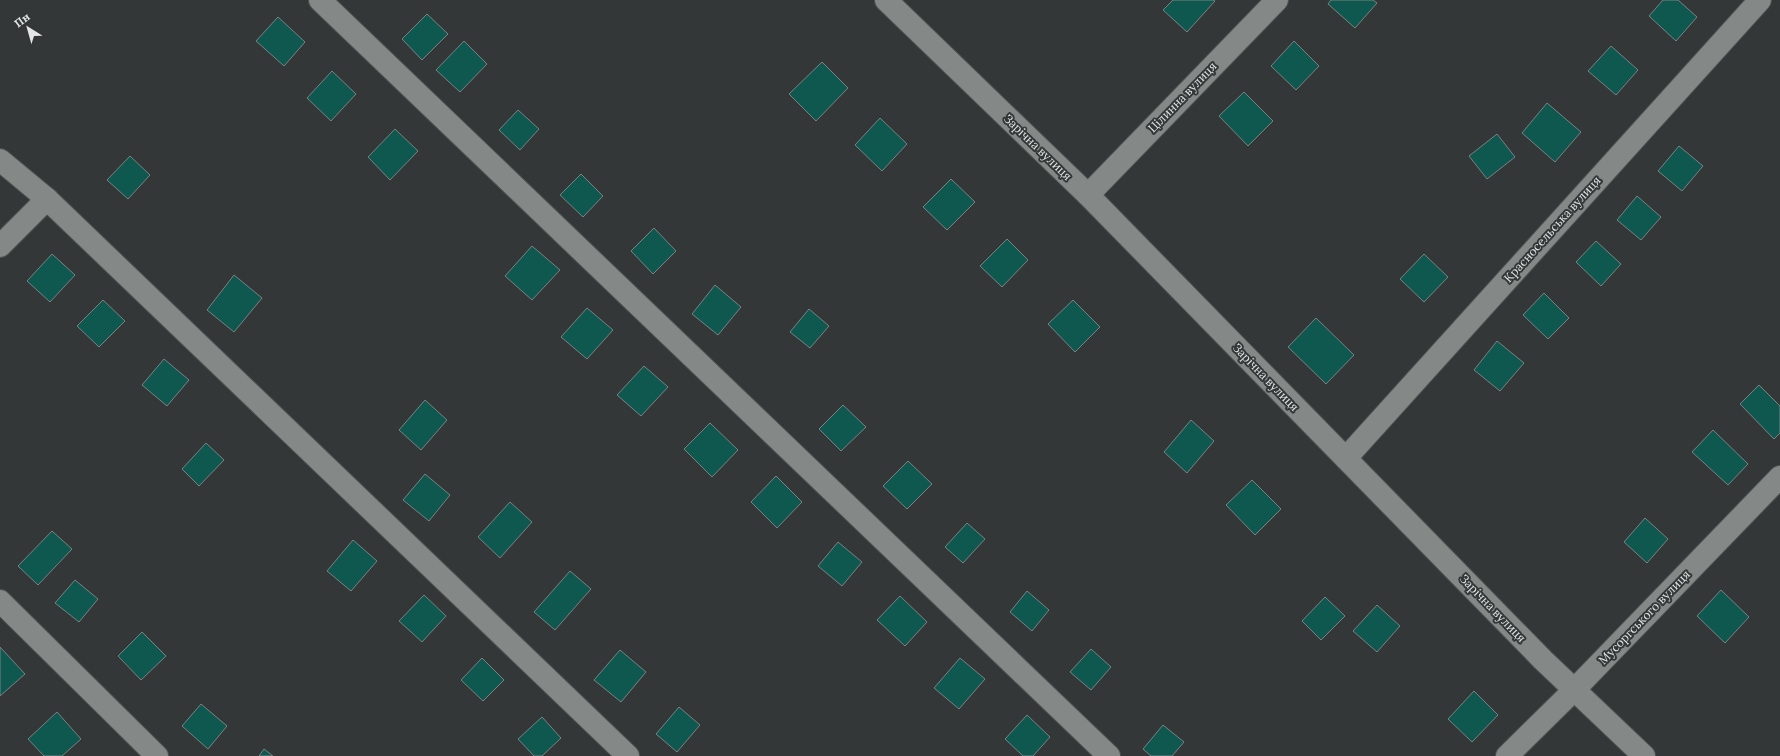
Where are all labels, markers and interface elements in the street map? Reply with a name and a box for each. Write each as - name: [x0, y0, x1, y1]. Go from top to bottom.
- north arrow: [8, 8, 48, 48]
- text: Пн: [11, 10, 33, 30]
- street label: Цілинна вулиця: [1145, 59, 1219, 135]
- street label: Зарічна вулиця: [1001, 111, 1075, 183]
- street label: Красносельська вулиця: [1500, 173, 1604, 285]
- street label: Зарічна вулиця: [1230, 340, 1302, 414]
- street label: Мусоргського вулиця: [1595, 567, 1693, 667]
- street label: Зарічна вулиця: [1457, 571, 1529, 645]

